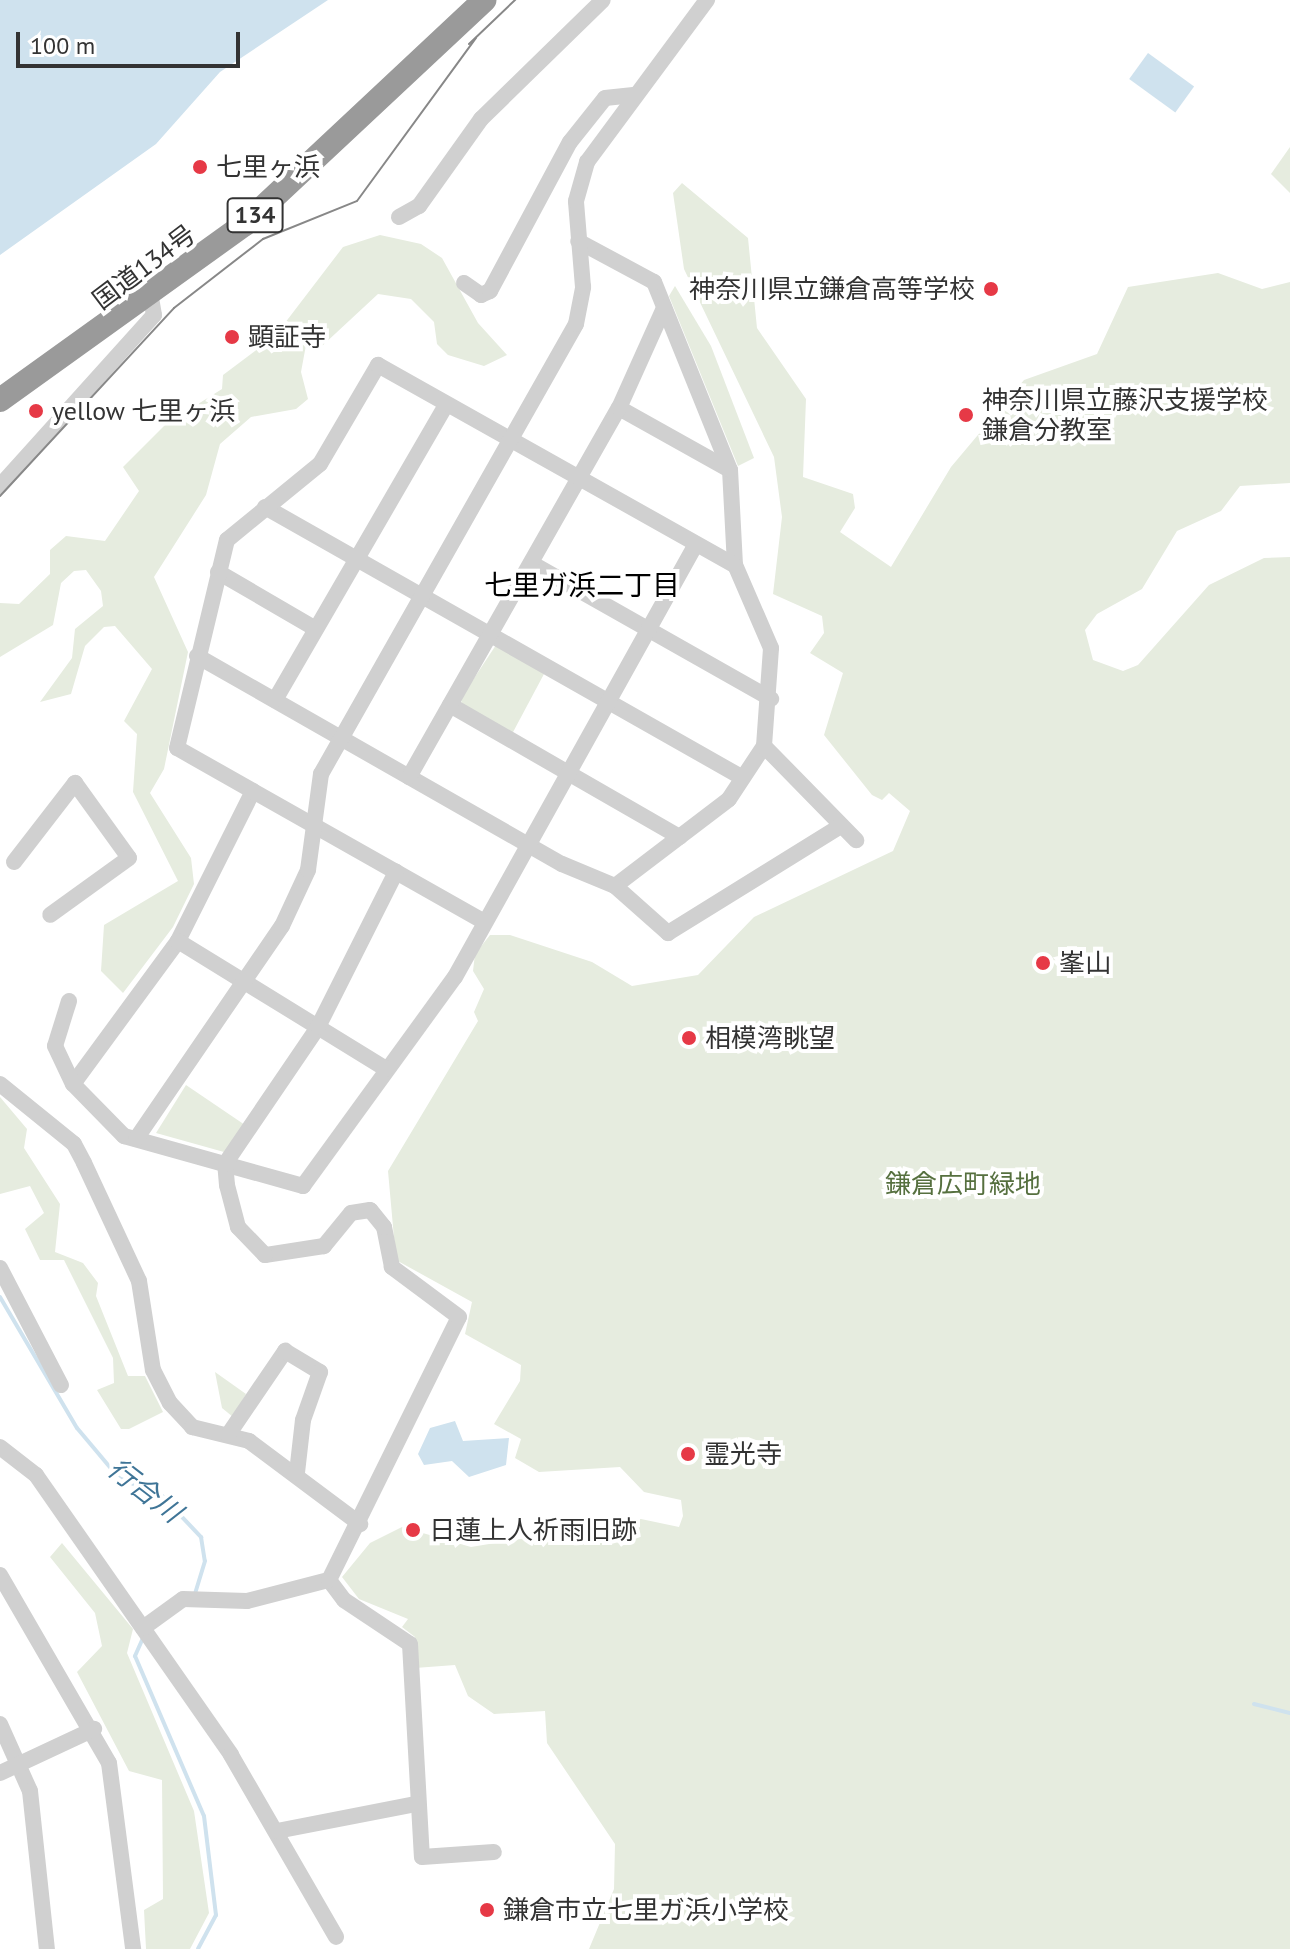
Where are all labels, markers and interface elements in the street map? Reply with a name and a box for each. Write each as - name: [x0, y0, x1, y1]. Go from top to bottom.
- scale bar: [20, 16, 244, 66]
- text: 100 m: [30, 30, 95, 61]
- place label: 七里ヶ浜: [216, 151, 320, 183]
- marker: 七里ヶ浜: [191, 158, 209, 176]
- road number: 134: [225, 195, 285, 235]
- street label: 国道134号: [86, 218, 202, 316]
- place label: 神奈川県立鎌倉高等学校: [689, 273, 975, 305]
- marker: 神奈川県立鎌倉高等学校: [982, 280, 1000, 298]
- place label: 顕証寺: [248, 321, 326, 353]
- marker: 顕証寺: [223, 328, 241, 346]
- place label: 神奈川県立藤沢支援学校 鎌倉分教室: [982, 384, 1268, 446]
- place label: yellow 七里ヶ浜: [52, 395, 236, 427]
- marker: yellow 七里ヶ浜: [27, 402, 45, 420]
- marker: 神奈川県立藤沢支援学校 鎌倉分教室: [957, 406, 975, 424]
- district label: 七里ガ浜二丁目: [484, 568, 680, 602]
- place label: 峯山: [1059, 947, 1111, 979]
- marker: 峯山: [1034, 954, 1052, 972]
- place label: 相模湾眺望: [705, 1022, 835, 1054]
- marker: 相模湾眺望: [680, 1029, 698, 1047]
- park label: 鎌倉広町緑地: [885, 1168, 1041, 1200]
- place label: 霊光寺: [704, 1438, 782, 1470]
- marker: 霊光寺: [679, 1445, 697, 1463]
- water label: 行合川: [102, 1451, 188, 1529]
- place label: 日蓮上人祈雨旧跡: [429, 1514, 637, 1546]
- marker: 日蓮上人祈雨旧跡: [404, 1521, 422, 1539]
- place label: 鎌倉市立七里ガ浜小学校: [503, 1894, 789, 1926]
- marker: 鎌倉市立七里ガ浜小学校: [478, 1901, 496, 1919]

